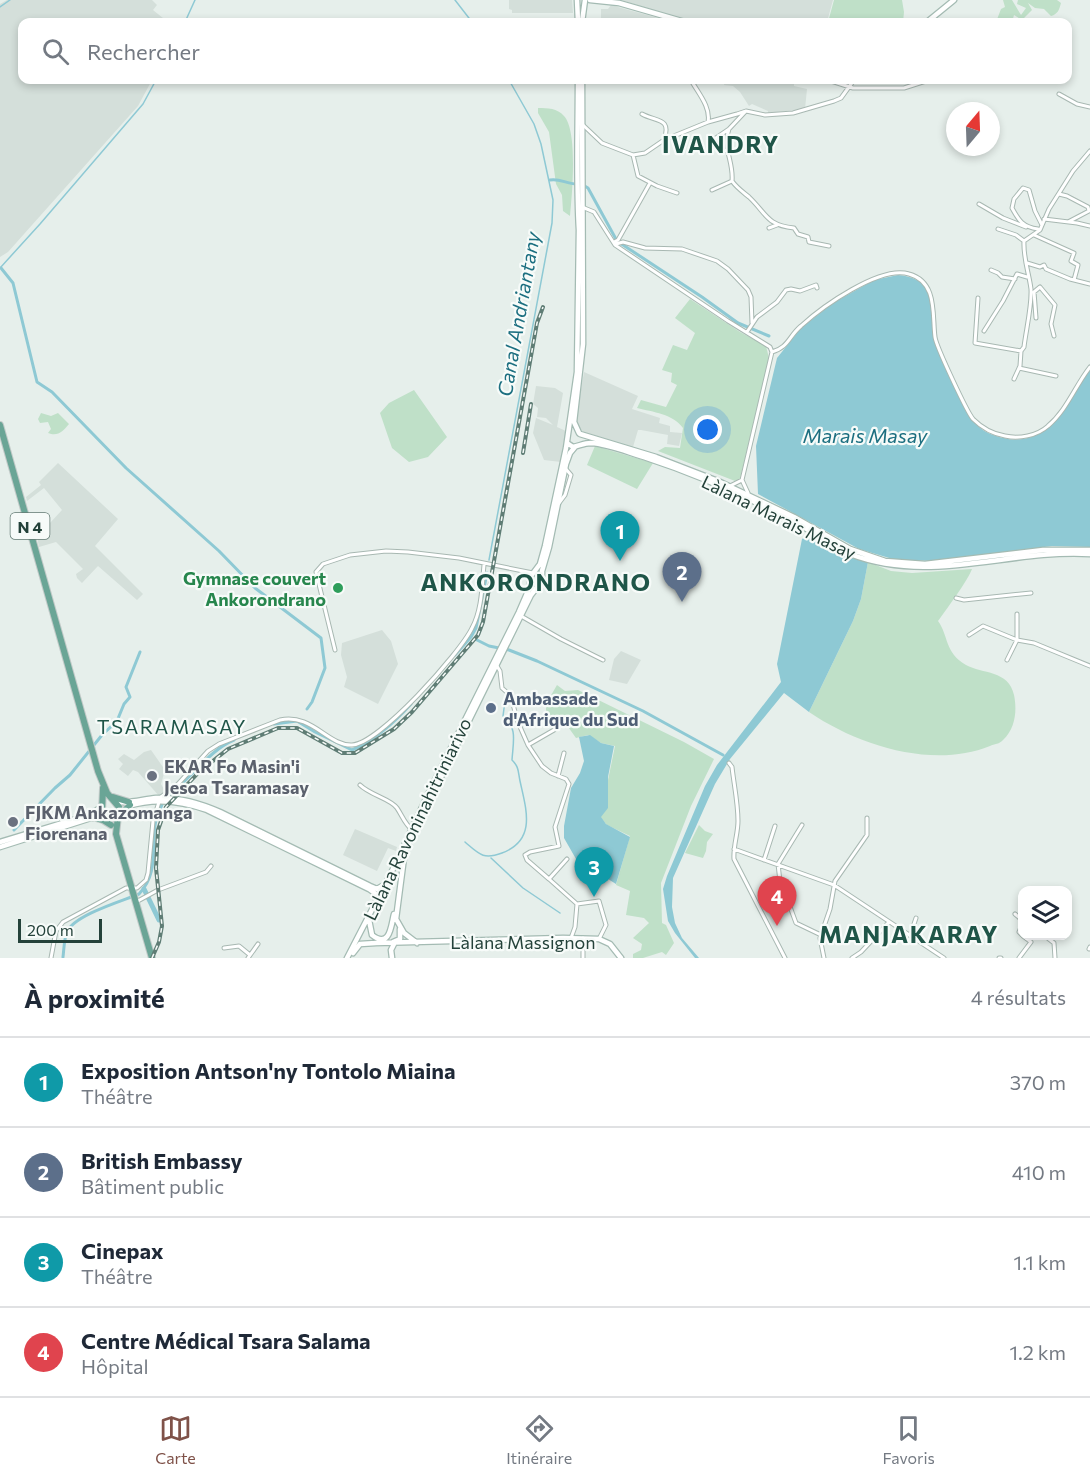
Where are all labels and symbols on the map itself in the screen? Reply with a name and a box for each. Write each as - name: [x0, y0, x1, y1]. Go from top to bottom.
- north arrow: [946, 102, 1000, 156]
- district label: IVANDRY: [662, 129, 780, 158]
- water label: Canal Andriantany: [492, 229, 544, 398]
- your location: [693, 415, 722, 444]
- water label: Marais Masay: [803, 423, 928, 447]
- street label: Làlana Marais Masay: [698, 470, 860, 564]
- pin: 1: [600, 512, 640, 561]
- road number: N 4: [10, 513, 50, 539]
- pin: 2: [662, 552, 702, 602]
- place label: Gymnase couvert Ankorondrano: [183, 567, 326, 610]
- district label: ANKORONDRANO: [420, 567, 652, 596]
- marker: Gymnase couvert Ankorondrano: [331, 581, 345, 595]
- place label: Ambassade d'Afrique du Sud: [503, 687, 638, 730]
- marker: Ambassade d'Afrique du Sud: [484, 701, 498, 715]
- district label: TSARAMASAY: [97, 714, 247, 738]
- street label: Làlana Ravoninahitriniarivo: [358, 714, 476, 924]
- place label: EKAR Fo Masin'i Jesoa Tsaramasay: [164, 755, 309, 798]
- marker: EKAR Fo Masin'i Jesoa Tsaramasay: [145, 769, 159, 783]
- place label: FJKM Ankazomanga Fiorenana: [25, 801, 193, 844]
- marker: FJKM Ankazomanga Fiorenana: [6, 815, 20, 829]
- pin: 3: [574, 848, 614, 897]
- pin: 4: [758, 876, 796, 926]
- scale bar: [18, 916, 102, 944]
- district label: MANJAKARAY: [819, 919, 999, 948]
- street label: Làlana Massignon: [450, 931, 596, 953]

